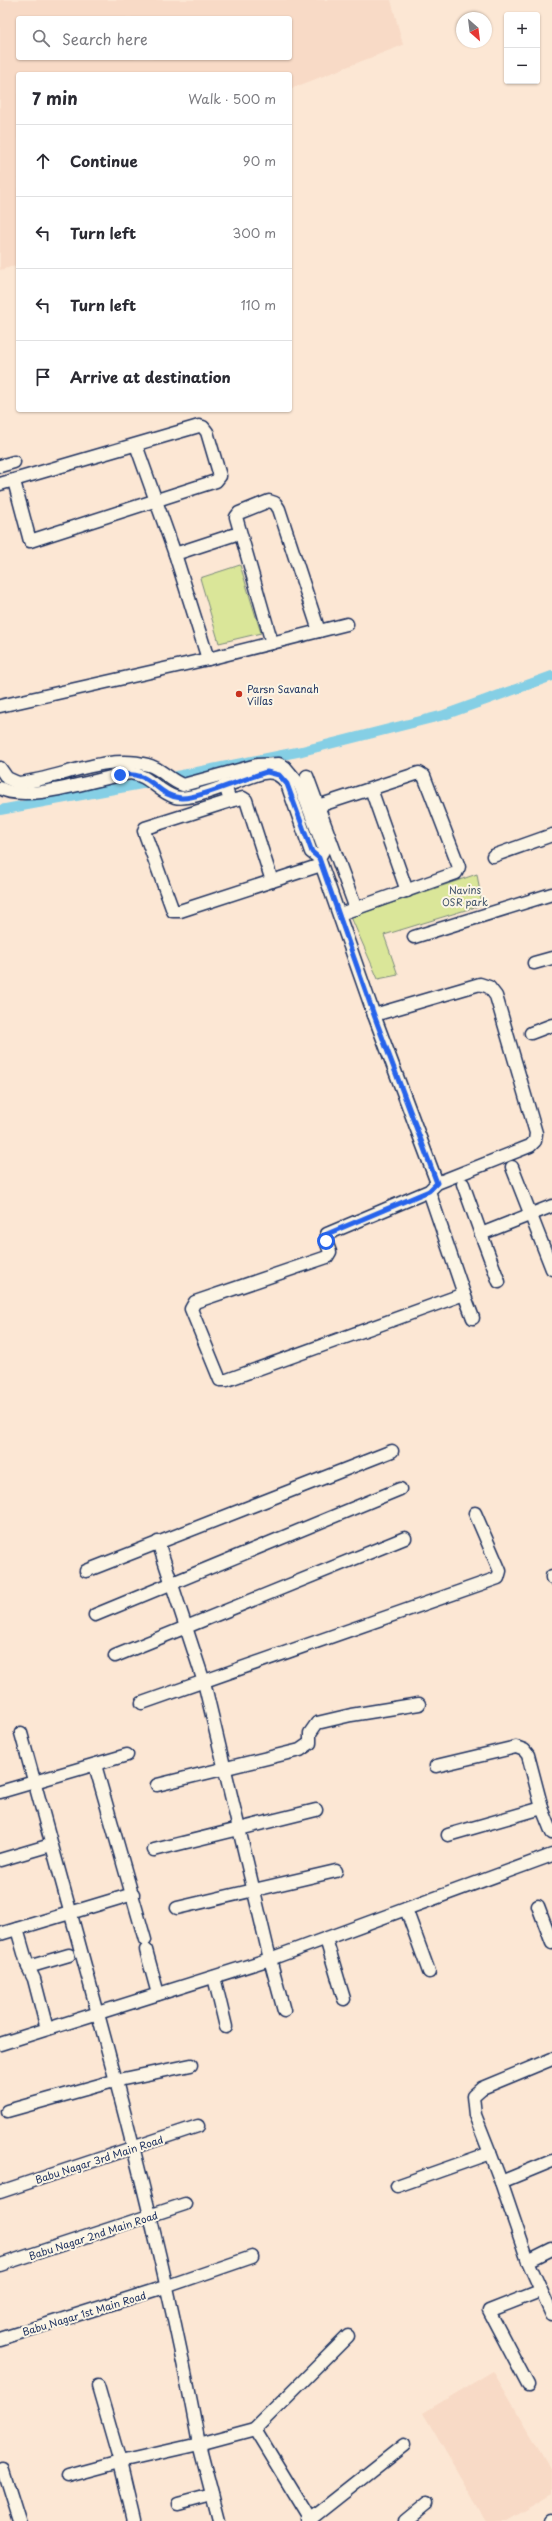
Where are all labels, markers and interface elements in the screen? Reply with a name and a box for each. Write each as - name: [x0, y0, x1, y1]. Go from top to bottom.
- north arrow: [456, 12, 492, 48]
- map controls: [504, 12, 540, 84]
- button: +: [504, 12, 540, 48]
- search box: [16, 16, 292, 60]
- icon: search: [30, 27, 52, 49]
- text: Search here: [62, 27, 148, 50]
- button: −: [504, 48, 540, 84]
- text: 7 min: [32, 85, 78, 111]
- text: Walk · 500 m: [188, 89, 276, 108]
- text: Continue: [70, 149, 138, 172]
- icon: ahead: [32, 150, 54, 172]
- text: 90 m: [243, 151, 276, 170]
- text: Turn left: [70, 221, 136, 244]
- icon: left: [32, 222, 54, 244]
- text: 300 m: [232, 223, 276, 242]
- text: Turn left: [70, 293, 136, 316]
- icon: left: [32, 294, 54, 316]
- text: 110 m: [241, 295, 276, 314]
- text: Arrive at destination: [70, 365, 231, 388]
- icon: arrive: [32, 366, 54, 388]
- place label: Parsn Savanah Villas: [247, 681, 319, 708]
- marker: Parsn Savanah Villas: [234, 689, 244, 699]
- route end: [111, 766, 129, 784]
- park label: Navins OSR park: [442, 882, 488, 909]
- route start: [317, 1232, 335, 1250]
- street label: Babu Nagar 3rd Main Road: [33, 2131, 165, 2187]
- street label: Babu Nagar 2nd Main Road: [26, 2207, 160, 2263]
- street label: Babu Nagar 1st Main Road: [20, 2287, 148, 2339]

